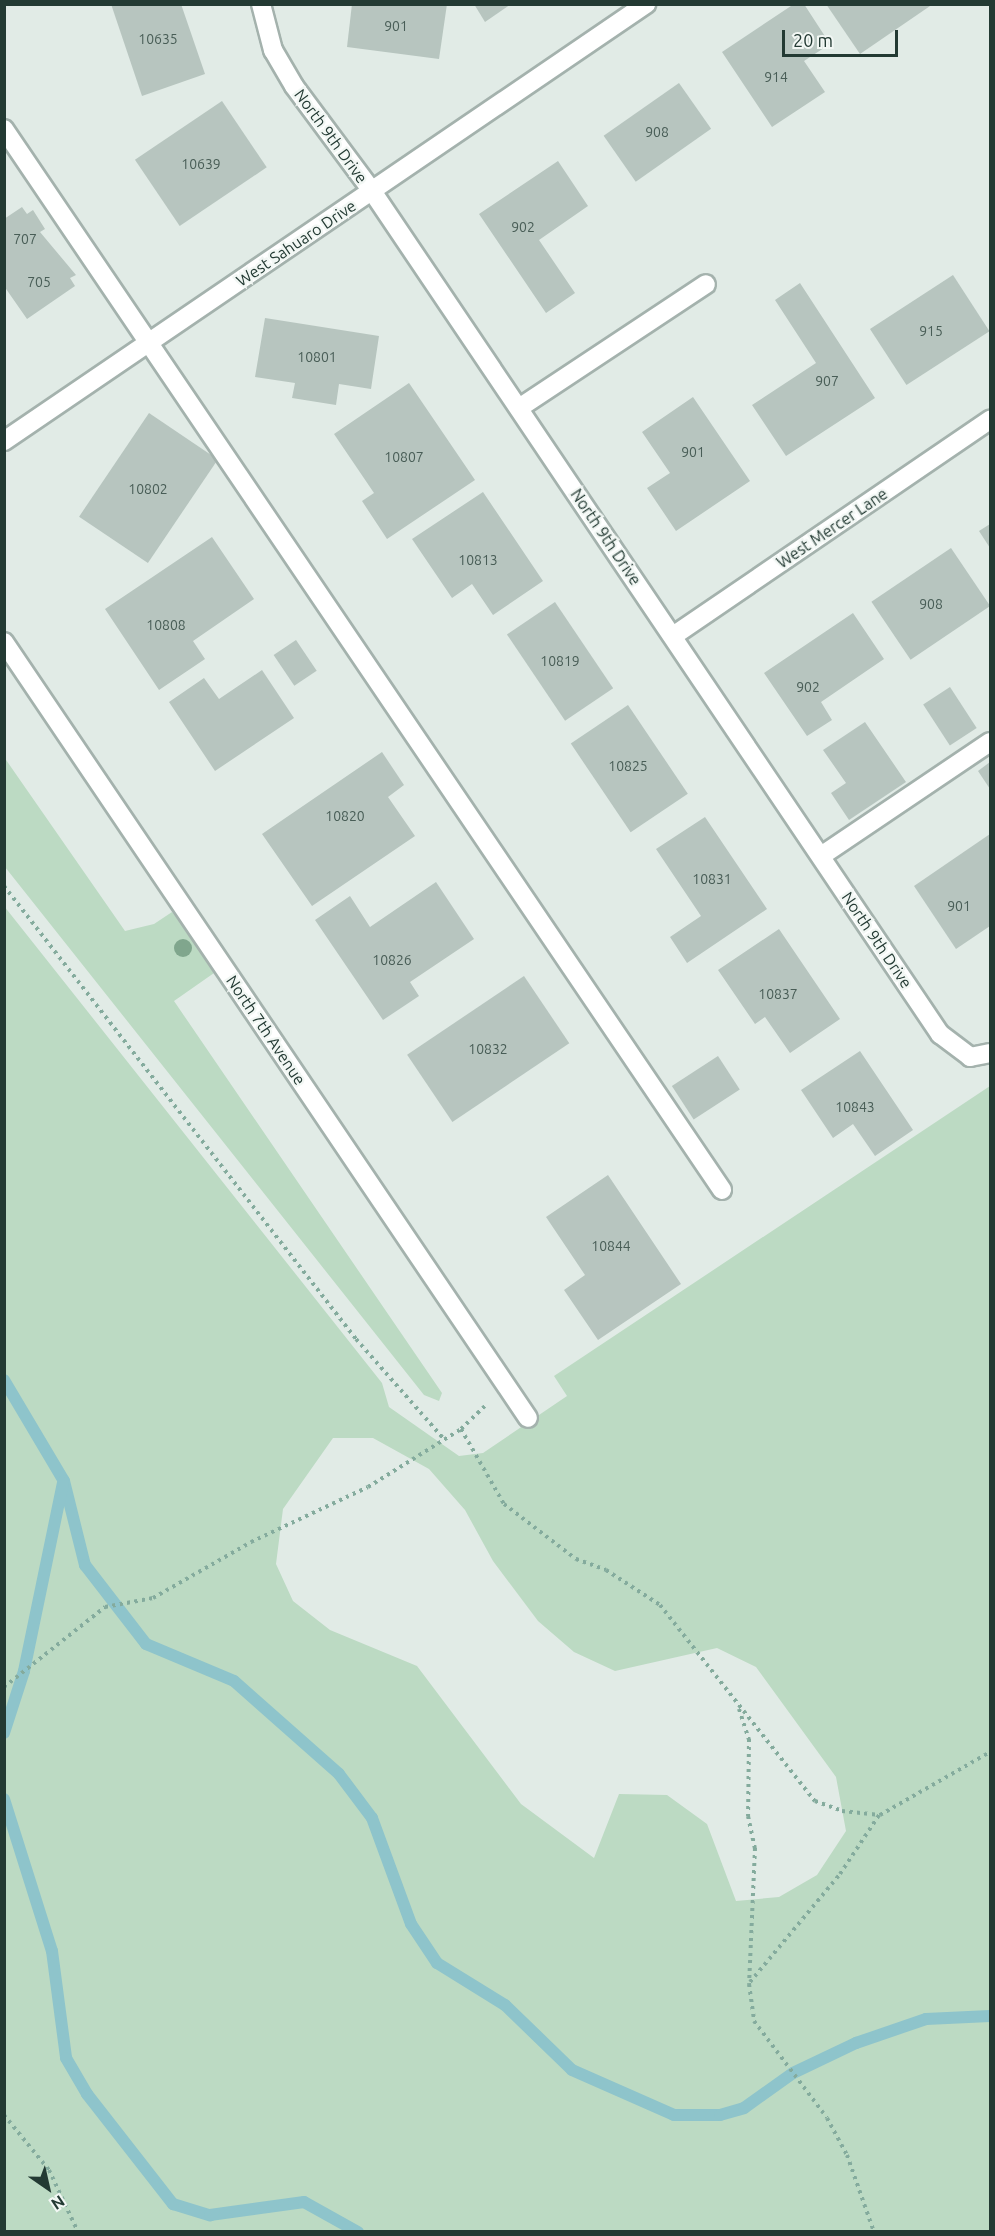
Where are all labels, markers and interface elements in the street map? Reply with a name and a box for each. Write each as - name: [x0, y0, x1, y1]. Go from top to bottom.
- house number: 901: [384, 18, 408, 34]
- scale bar: [785, 18, 900, 56]
- text: 20 m: [793, 30, 833, 50]
- house number: 10635: [138, 31, 178, 47]
- house number: 914: [764, 69, 788, 85]
- street label: North 9th Drive: [290, 85, 372, 187]
- house number: 908: [645, 124, 669, 140]
- house number: 10639: [181, 156, 221, 172]
- street label: West Sahuaro Drive: [232, 196, 360, 290]
- house number: 902: [511, 219, 535, 235]
- house number: 707: [13, 231, 37, 247]
- house number: 705: [27, 274, 51, 290]
- house number: 915: [919, 323, 943, 339]
- house number: 10801: [297, 349, 337, 365]
- house number: 907: [815, 373, 839, 389]
- house number: 901: [681, 444, 705, 460]
- house number: 10807: [384, 449, 424, 465]
- house number: 10802: [128, 481, 168, 497]
- street label: West Mercer Lane: [773, 484, 891, 572]
- street label: North 9th Drive: [567, 485, 645, 589]
- house number: 10813: [458, 552, 498, 568]
- house number: 908: [919, 596, 943, 612]
- house number: 10808: [146, 617, 186, 633]
- house number: 10819: [540, 653, 580, 669]
- house number: 902: [796, 679, 820, 695]
- house number: 10825: [608, 758, 648, 774]
- house number: 10820: [325, 808, 365, 824]
- house number: 10831: [692, 871, 732, 887]
- street label: North 9th Drive: [838, 888, 916, 992]
- house number: 901: [947, 898, 971, 914]
- house number: 10826: [372, 952, 412, 968]
- street label: North 7th Avenue: [222, 972, 310, 1088]
- house number: 10837: [758, 986, 798, 1002]
- house number: 10832: [468, 1041, 508, 1057]
- house number: 10843: [835, 1099, 875, 1115]
- house number: 10844: [591, 1238, 631, 1254]
- north arrow: [18, 2158, 78, 2218]
- text: N: [48, 2192, 68, 2214]

